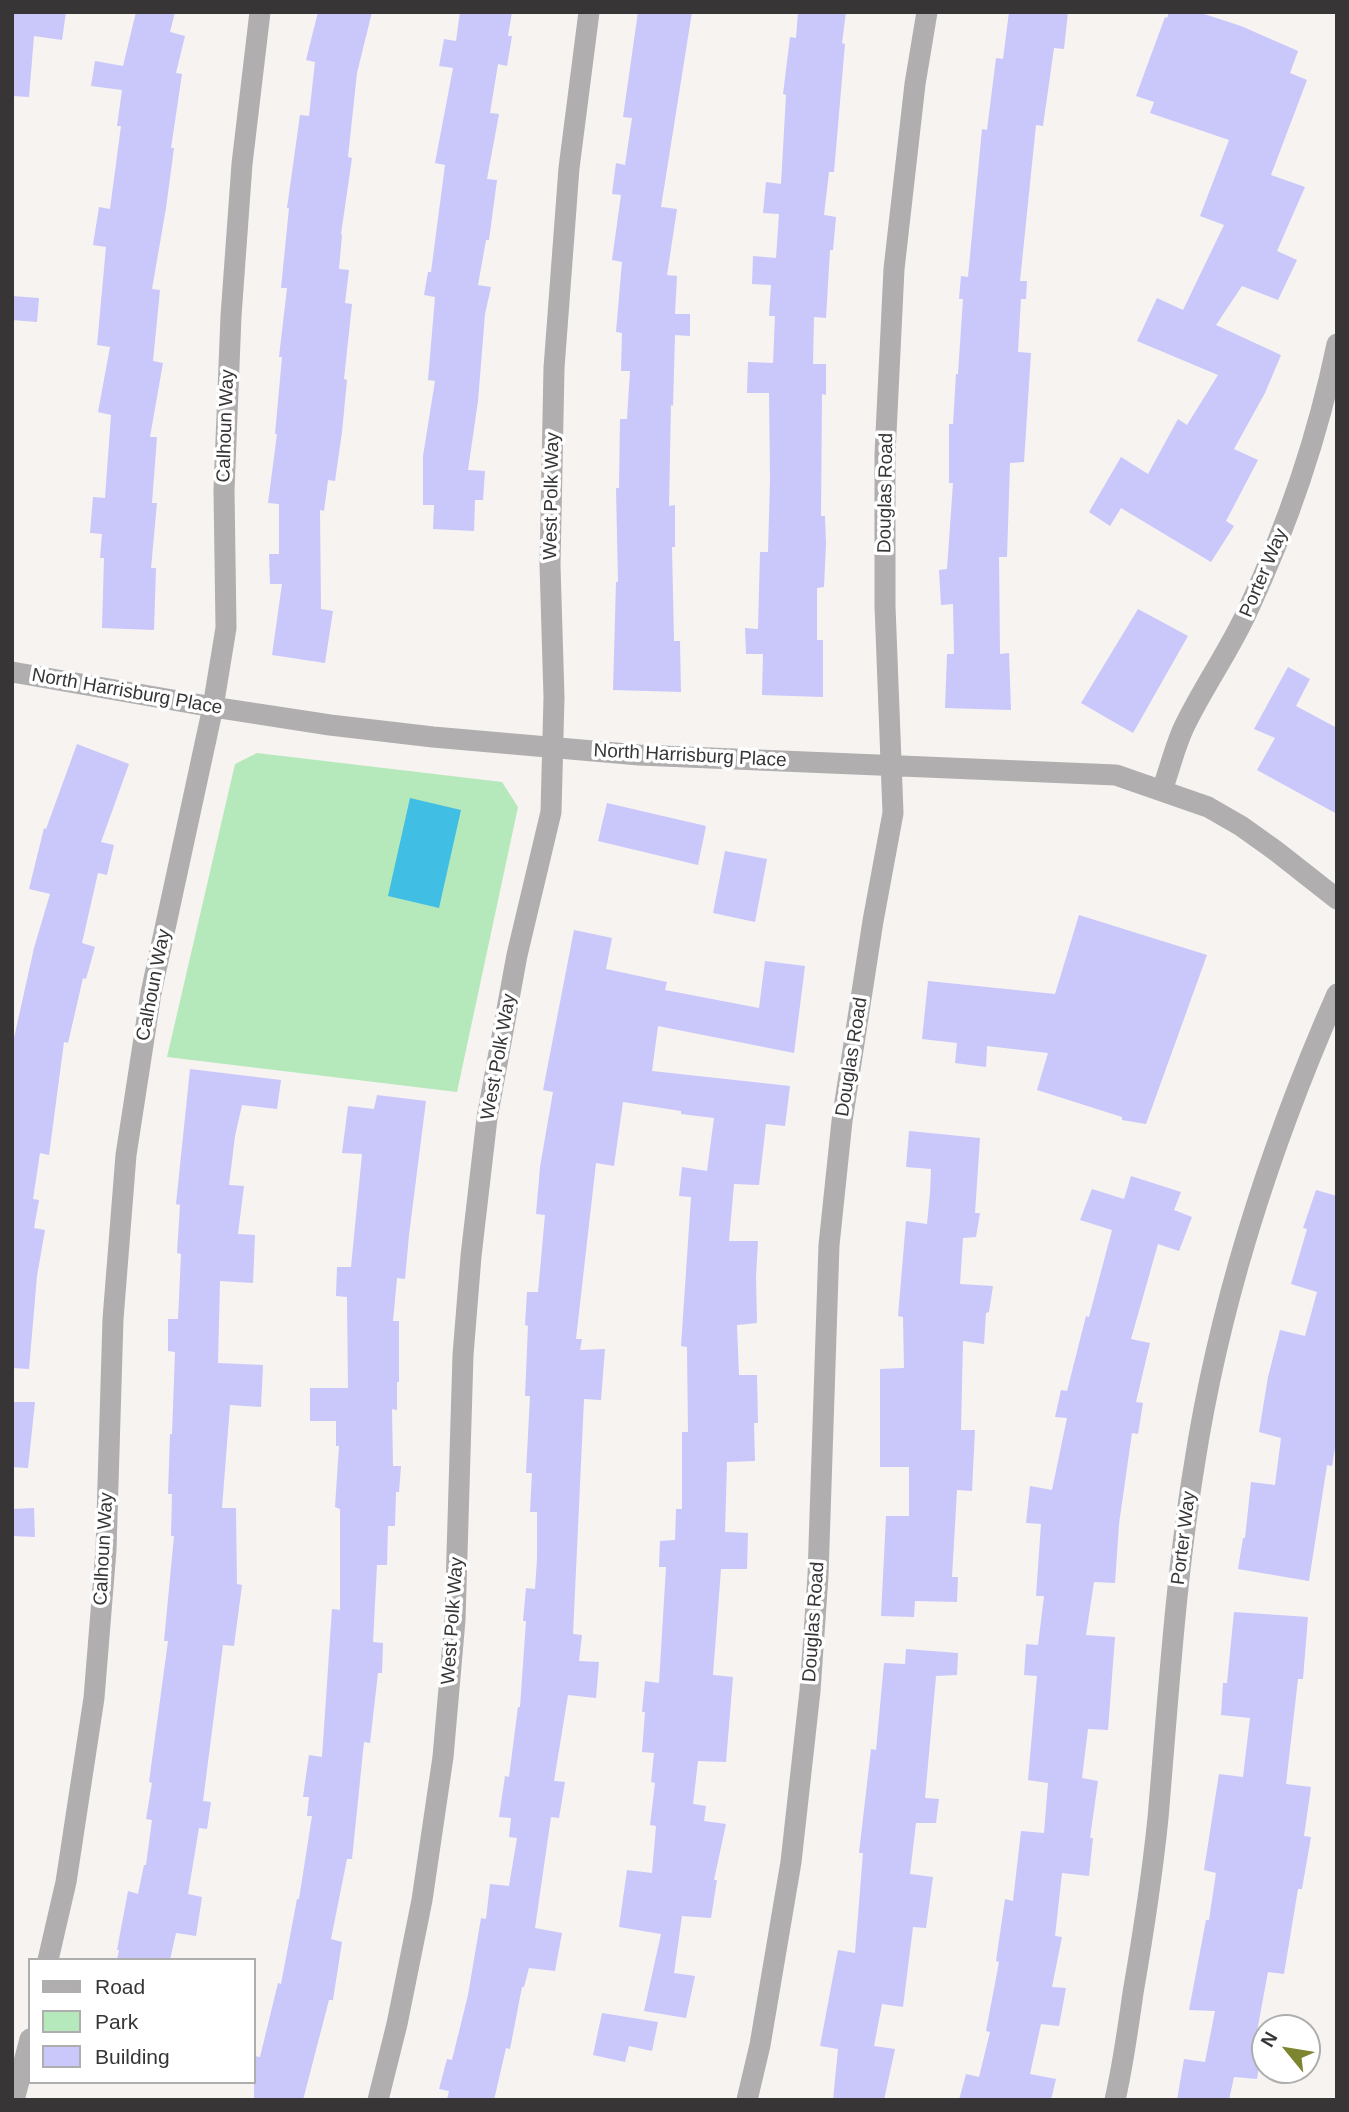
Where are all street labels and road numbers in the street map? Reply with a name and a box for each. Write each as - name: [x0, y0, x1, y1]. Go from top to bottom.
- street label: Calhoun Way: [213, 369, 239, 483]
- street label: West Polk Way: [539, 432, 565, 560]
- street label: Douglas Road: [874, 433, 898, 553]
- street label: Porter Way: [1235, 525, 1293, 621]
- street label: North Harrisburg Place: [30, 664, 224, 720]
- street label: North Harrisburg Place: [593, 740, 787, 772]
- street label: Calhoun Way: [132, 927, 176, 1043]
- street label: West Polk Way: [477, 992, 521, 1122]
- street label: Douglas Road: [831, 996, 873, 1118]
- street label: Porter Way: [1167, 1490, 1201, 1586]
- street label: Calhoun Way: [90, 1492, 118, 1606]
- street label: West Polk Way: [437, 1556, 469, 1686]
- street label: Douglas Road: [798, 1561, 830, 1683]

